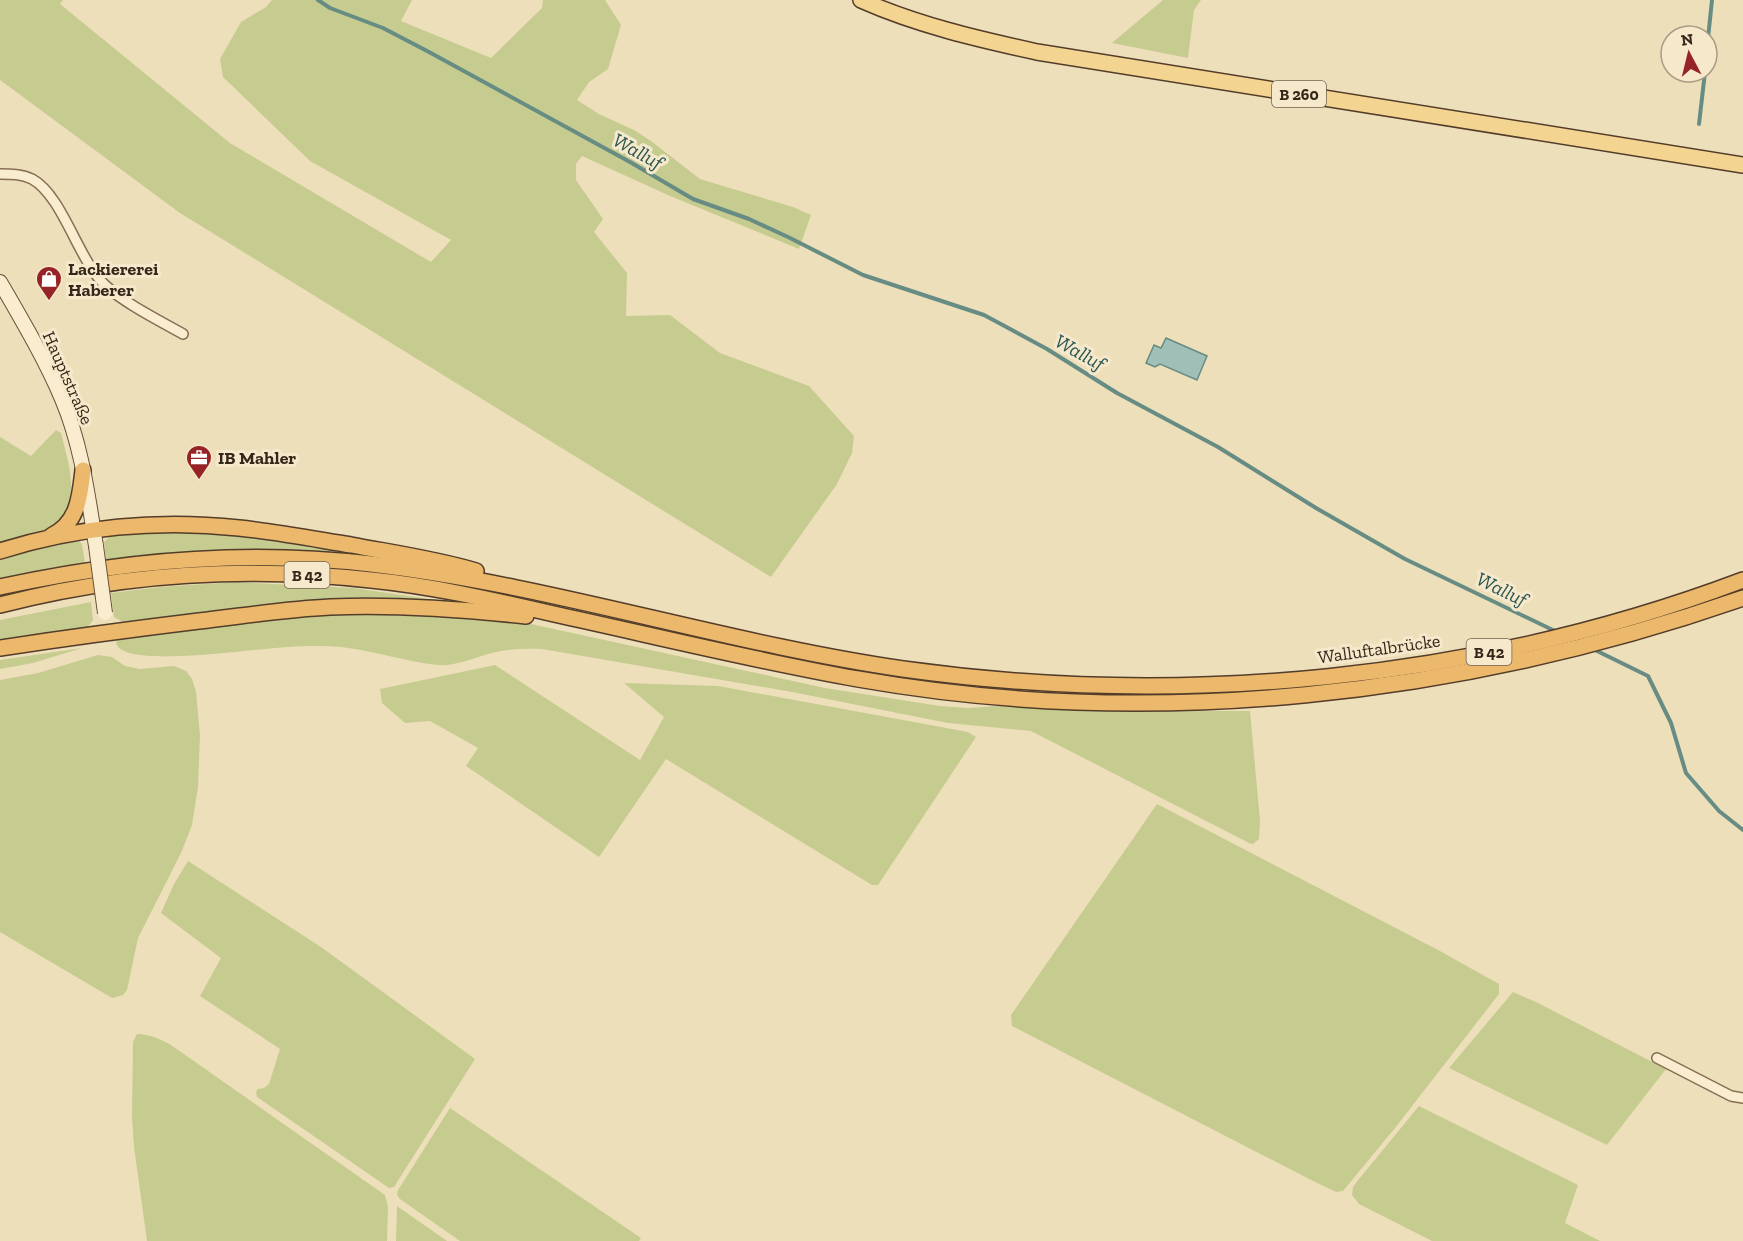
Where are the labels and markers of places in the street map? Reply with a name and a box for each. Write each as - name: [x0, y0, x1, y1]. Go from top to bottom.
- place label: Lackiererei Haberer: [68, 258, 159, 301]
- shop icon: Lackiererei Haberer: [34, 264, 64, 302]
- office icon: IB Mahler: [184, 443, 214, 481]
- place label: IB Mahler: [218, 447, 296, 469]

